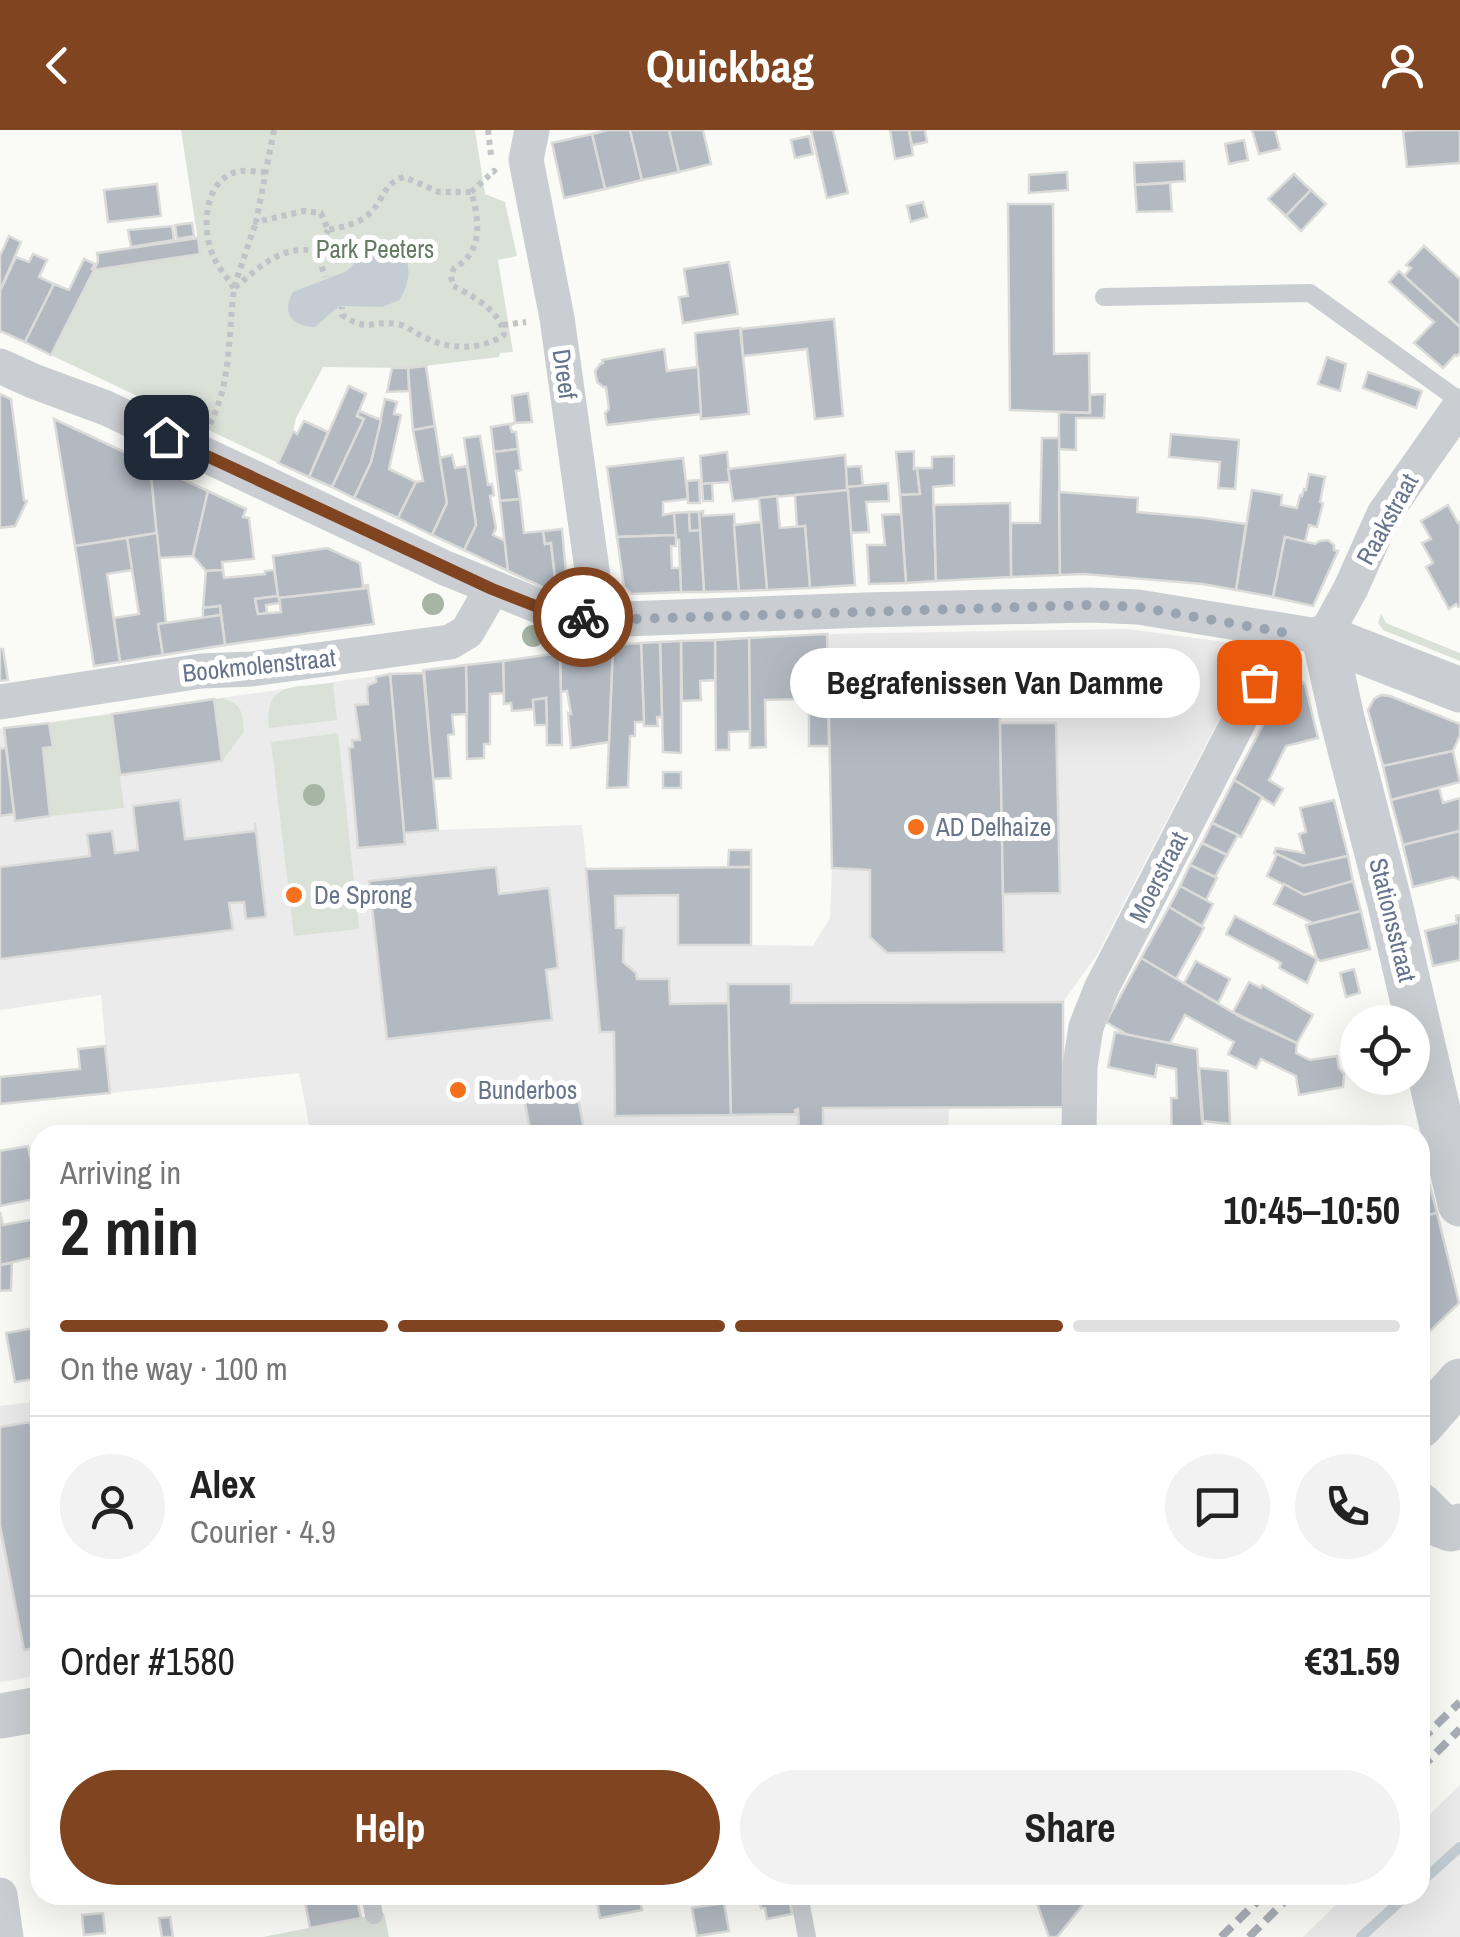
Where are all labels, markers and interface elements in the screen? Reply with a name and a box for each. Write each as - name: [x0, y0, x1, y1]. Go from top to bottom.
- text: Quickbag: [646, 35, 814, 96]
- icon: back: [30, 38, 85, 93]
- icon: person: [1375, 38, 1430, 93]
- park label: Park Peeters: [316, 232, 434, 266]
- street label: Dreef: [545, 347, 585, 401]
- pin: [124, 395, 209, 480]
- icon: home: [139, 410, 194, 465]
- street label: Raakstraat: [1348, 467, 1426, 571]
- courier: [533, 567, 633, 667]
- icon: bike: [556, 590, 611, 645]
- street label: Bookmolenstraat: [181, 640, 338, 690]
- pin: [1217, 640, 1302, 725]
- callout: Begrafenissen Van Damme: [789, 647, 1199, 717]
- icon: bag: [1232, 655, 1287, 710]
- text: Begrafenissen Van Damme: [827, 661, 1163, 704]
- place label: AD Delhaize: [935, 810, 1051, 844]
- marker: AD Delhaize: [905, 816, 927, 838]
- street label: Moerstraat: [1121, 825, 1196, 928]
- street label: Stationsstraat: [1361, 855, 1425, 986]
- place label: De Sprong: [314, 878, 413, 912]
- marker: De Sprong: [283, 884, 305, 906]
- map controls: [1340, 1005, 1430, 1095]
- button: locate: [1340, 1005, 1430, 1095]
- place label: Bunderbos: [478, 1073, 577, 1107]
- marker: Bunderbos: [447, 1079, 469, 1101]
- text: Arriving in: [60, 1151, 181, 1194]
- text: 10:45–10:50: [1223, 1185, 1400, 1236]
- text: 2 min: [60, 1188, 199, 1275]
- text: On the way · 100 m: [60, 1347, 288, 1390]
- button: person: [60, 1454, 165, 1559]
- button: chat: [1165, 1454, 1270, 1559]
- button: phone: [1295, 1454, 1400, 1559]
- text: Alex: [190, 1459, 256, 1510]
- text: Courier · 4.9: [190, 1510, 336, 1553]
- text: Order #1580: [60, 1636, 235, 1687]
- text: €31.59: [1305, 1636, 1400, 1687]
- button: Help: [60, 1770, 720, 1885]
- button: Share: [740, 1770, 1400, 1885]

